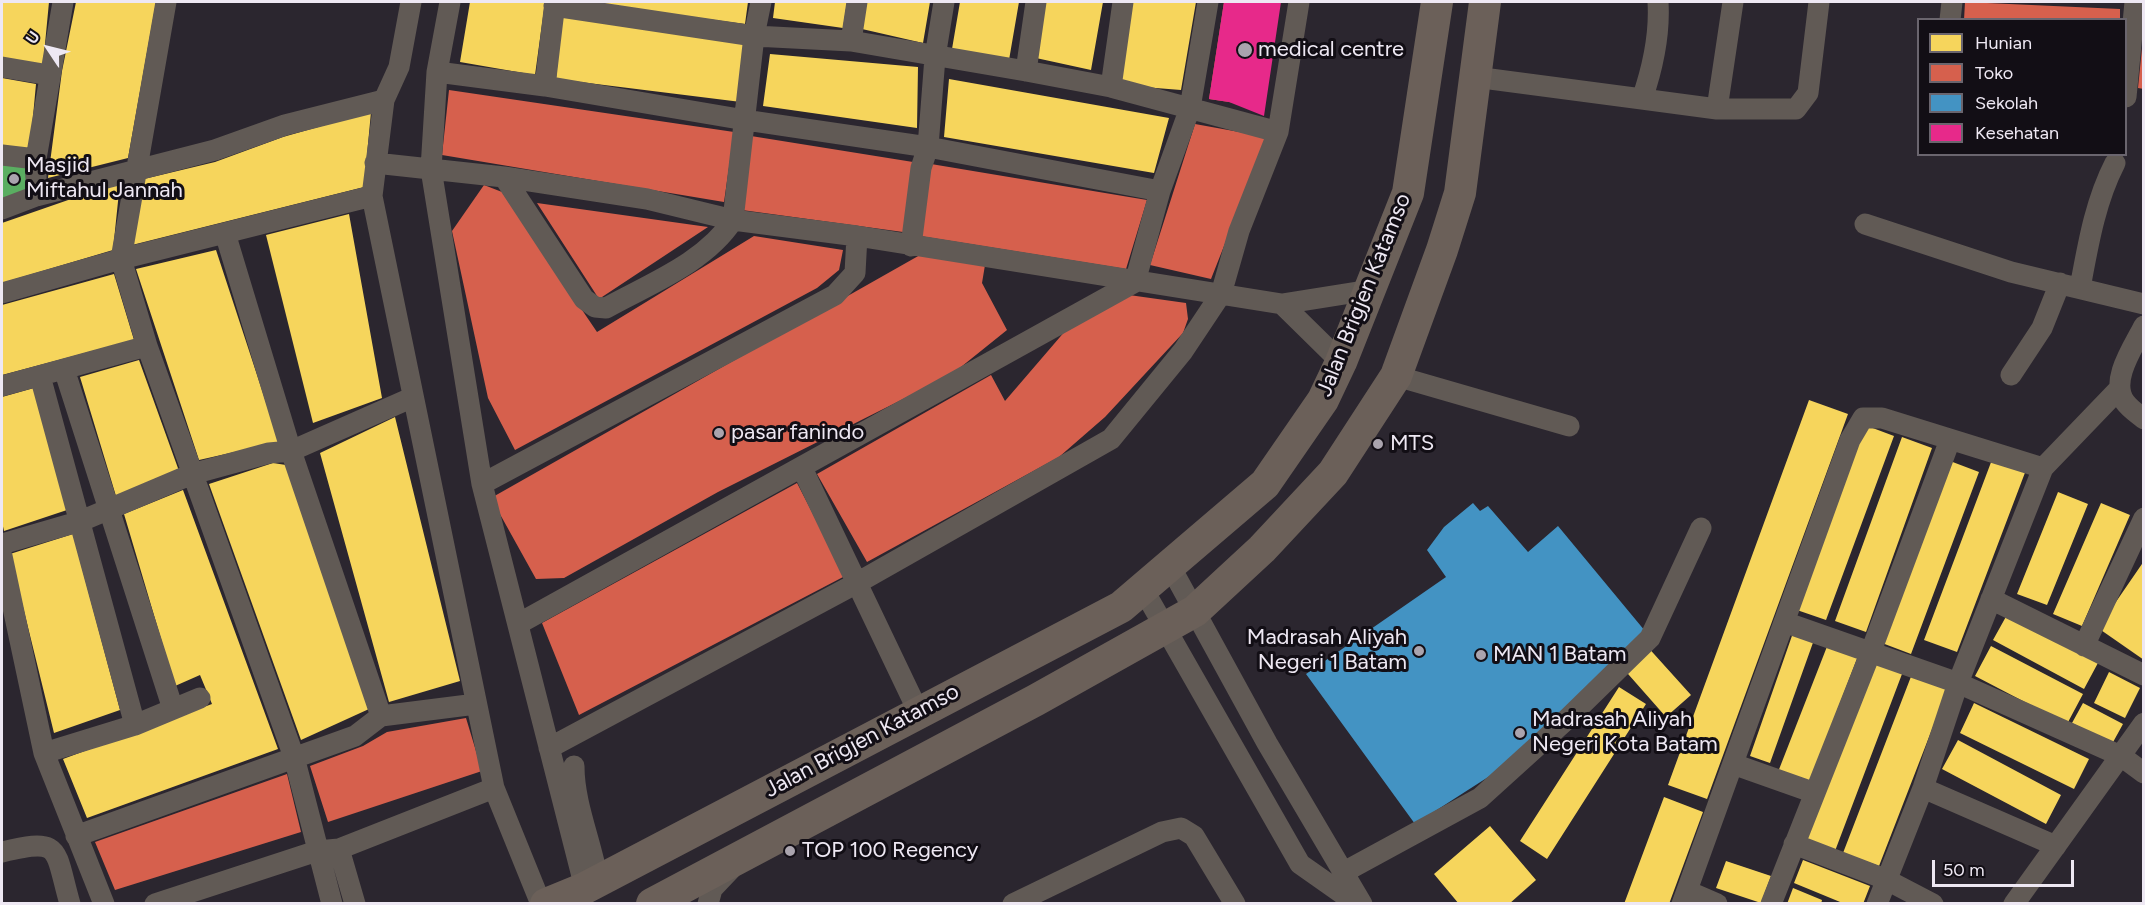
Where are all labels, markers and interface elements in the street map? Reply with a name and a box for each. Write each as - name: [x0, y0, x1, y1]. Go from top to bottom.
- north arrow: [18, 18, 78, 78]
- legend: [1917, 18, 2127, 156]
- text: U: [22, 27, 44, 47]
- text: Hunian: [1975, 32, 2032, 54]
- place label: medical centre: [1258, 37, 1404, 63]
- marker: medical centre: [1236, 41, 1254, 59]
- text: Toko: [1975, 62, 2013, 84]
- text: Sekolah: [1975, 92, 2038, 114]
- text: Kesehatan: [1975, 122, 2059, 144]
- place label: Masjid Miftahul Jannah: [26, 153, 183, 204]
- marker: Masjid Miftahul Jannah: [7, 172, 21, 186]
- street label: Jalan Brigjen Katamso: [1311, 190, 1417, 400]
- place label: pasar fanindo: [731, 420, 864, 446]
- marker: pasar fanindo: [712, 426, 726, 440]
- place label: MTS: [1390, 431, 1434, 457]
- marker: MTS: [1371, 437, 1385, 451]
- place label: Madrasah Aliyah Negeri 1 Batam: [1247, 625, 1407, 676]
- place label: MAN 1 Batam: [1493, 642, 1626, 668]
- marker: Madrasah Aliyah Negeri 1 Batam: [1412, 644, 1426, 658]
- marker: MAN 1 Batam: [1474, 648, 1488, 662]
- street label: Jalan Brigjen Katamso: [760, 679, 964, 803]
- place label: Madrasah Aliyah Negeri Kota Batam: [1532, 707, 1718, 758]
- marker: Madrasah Aliyah Negeri Kota Batam: [1513, 726, 1527, 740]
- place label: TOP 100 Regency: [802, 838, 978, 864]
- marker: TOP 100 Regency: [783, 844, 797, 858]
- scale bar: [1935, 848, 2078, 886]
- text: 50 m: [1943, 859, 1985, 881]

